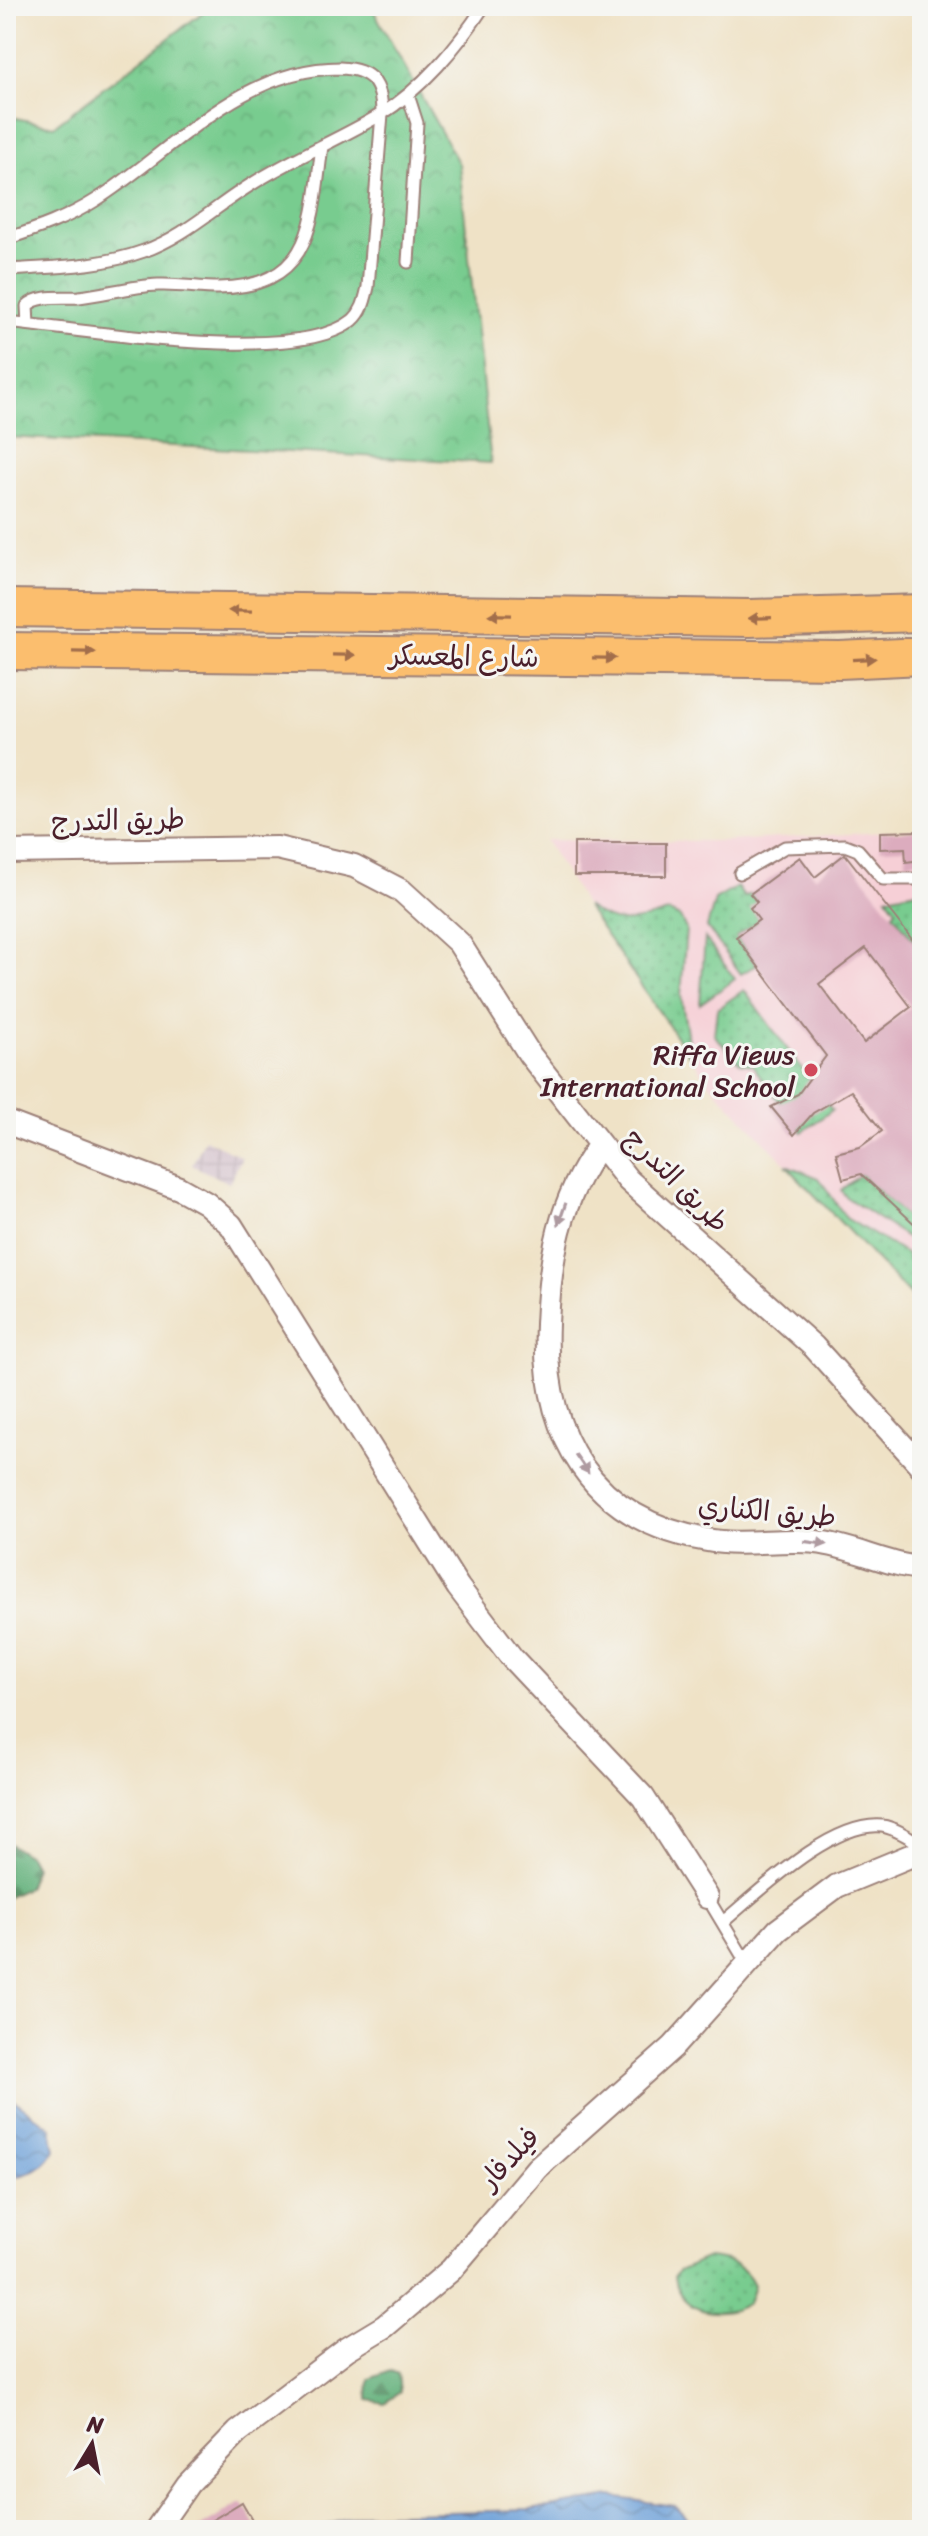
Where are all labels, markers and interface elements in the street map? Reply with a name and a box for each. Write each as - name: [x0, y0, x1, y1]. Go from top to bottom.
- one-way arrow: [227, 605, 252, 617]
- one-way arrow: [487, 608, 512, 621]
- one-way arrow: [747, 611, 772, 624]
- street label: شارع المعسكر: [387, 630, 539, 682]
- one-way arrow: [72, 645, 97, 658]
- one-way arrow: [332, 648, 357, 661]
- one-way arrow: [592, 652, 617, 664]
- one-way arrow: [852, 652, 877, 665]
- street label: طريق التدرج: [51, 794, 185, 846]
- place label: Riffa Views International School: [540, 1030, 796, 1111]
- marker: Riffa Views International School: [802, 1061, 820, 1079]
- street label: طريق التدرج: [612, 1115, 742, 1245]
- one-way arrow: [556, 1202, 568, 1226]
- one-way arrow: [574, 1454, 589, 1475]
- street label: طريق الكناري: [696, 1481, 838, 1541]
- one-way arrow: [804, 1537, 829, 1550]
- street label: فيلدفار: [465, 2115, 552, 2203]
- north arrow: [52, 2404, 132, 2484]
- text: N: [84, 2404, 107, 2445]

